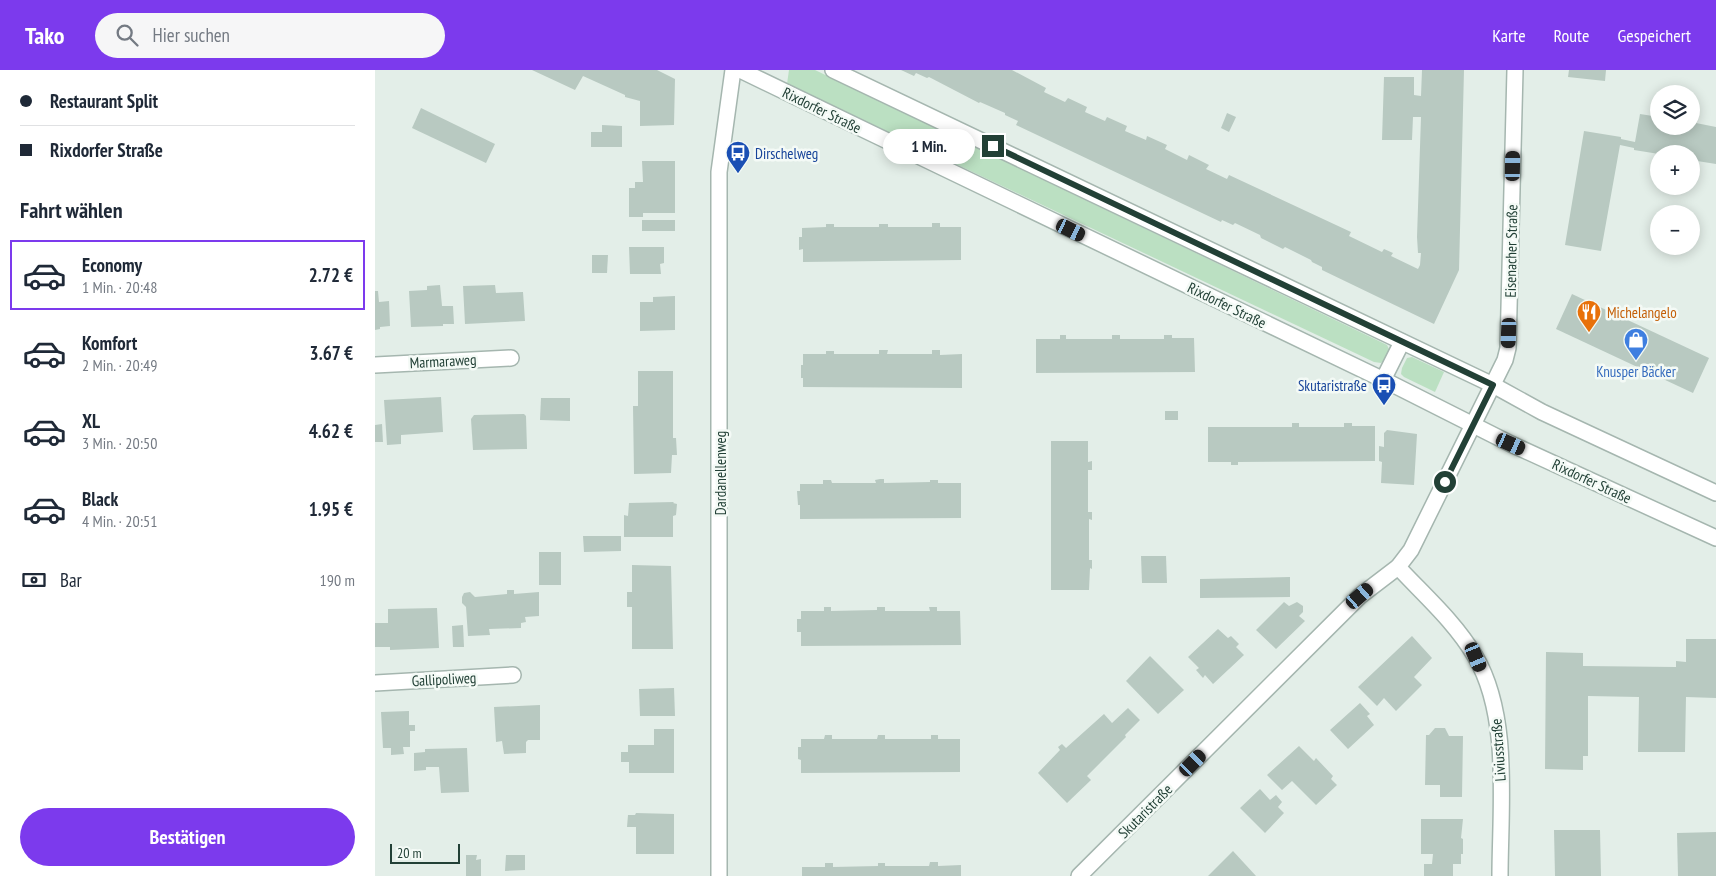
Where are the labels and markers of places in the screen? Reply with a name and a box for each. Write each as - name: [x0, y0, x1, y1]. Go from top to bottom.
- bus stop icon: Dirschelweg: [725, 140, 751, 174]
- place label: Dirschelweg: [755, 144, 818, 163]
- restaurant icon: Michelangelo: [1576, 299, 1602, 333]
- place label: Michelangelo: [1607, 303, 1677, 322]
- shop icon: Knusper Bäcker: [1623, 327, 1649, 361]
- place label: Knusper Bäcker: [1596, 362, 1677, 381]
- bus stop icon: Skutaristraße: [1371, 372, 1397, 406]
- place label: Skutaristraße: [1298, 376, 1367, 395]

